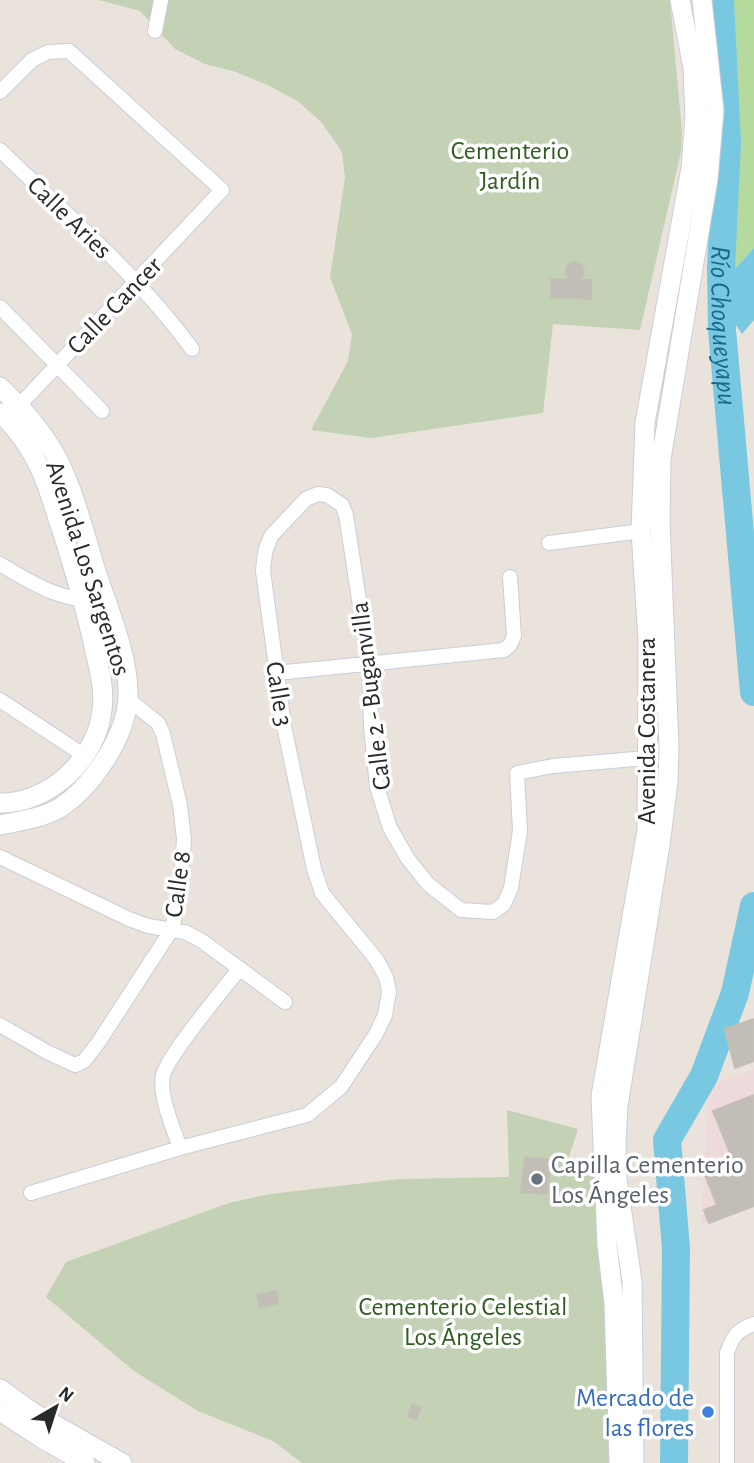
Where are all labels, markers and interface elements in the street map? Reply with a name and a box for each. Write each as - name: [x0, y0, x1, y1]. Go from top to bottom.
- park label: Cementerio Jardín: [451, 138, 569, 194]
- street label: Calle Aries: [22, 172, 116, 264]
- water label: Río Choqueyapu: [705, 245, 741, 407]
- street label: Calle Cancer: [62, 252, 167, 359]
- street label: Avenida Los Sargentos: [41, 458, 135, 679]
- street label: Calle 2 - Buganvilla: [347, 600, 395, 791]
- street label: Avenida Costanera: [634, 637, 660, 825]
- street label: Calle 3: [261, 660, 297, 728]
- street label: Calle 8: [160, 849, 196, 919]
- place label: Capilla Cementerio Los Ángeles: [551, 1152, 744, 1208]
- marker: Capilla Cementerio Los Ángeles: [529, 1171, 545, 1187]
- park label: Cementerio Celestial Los Ángeles: [359, 1294, 567, 1350]
- north arrow: [21, 1372, 91, 1442]
- text: N: [55, 1383, 77, 1406]
- place label: Mercado de las flores: [576, 1385, 694, 1441]
- marker: Mercado de las flores: [700, 1404, 716, 1420]

